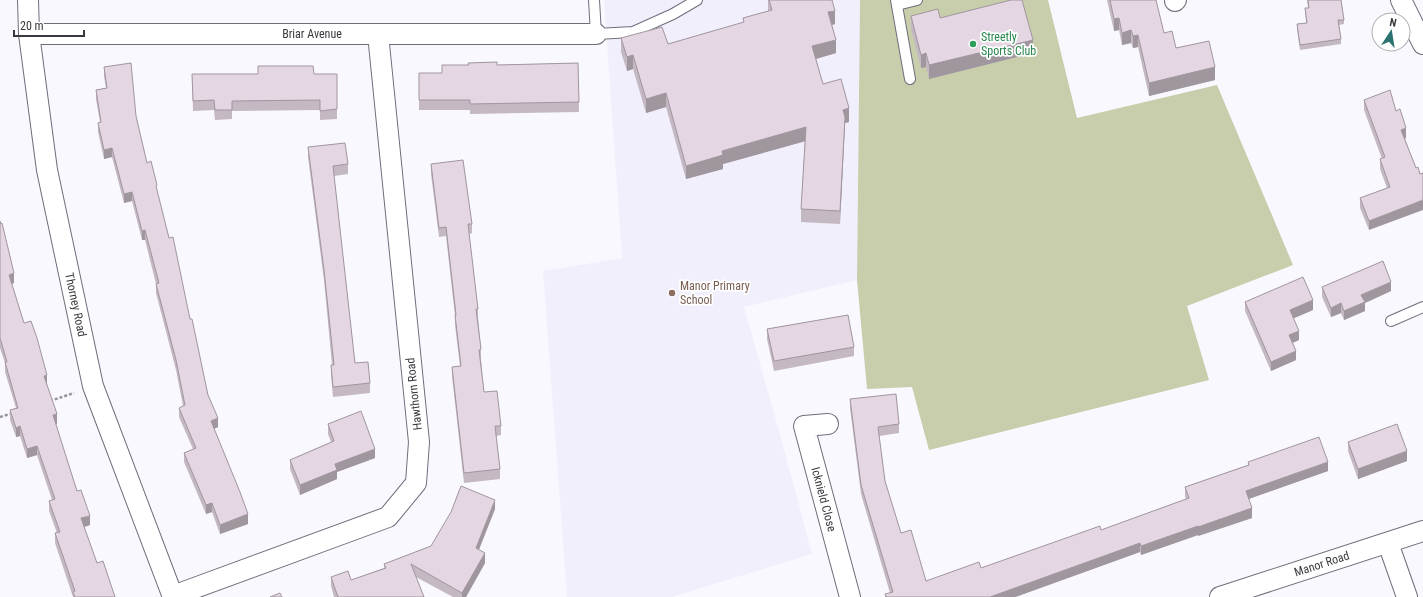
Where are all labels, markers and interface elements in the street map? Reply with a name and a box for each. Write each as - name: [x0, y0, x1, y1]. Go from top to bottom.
- scale bar: [14, 12, 84, 38]
- north arrow: [1371, 12, 1411, 52]
- text: N: [1388, 16, 1398, 30]
- text: 20 m: [20, 19, 44, 33]
- street label: Briar Avenue: [282, 27, 342, 41]
- place label: Streetly Sports Club: [981, 30, 1036, 58]
- marker: Streetly Sports Club: [968, 39, 978, 49]
- street label: Thorney Road: [62, 272, 89, 338]
- place label: Manor Primary School: [680, 279, 750, 307]
- marker: Manor Primary School: [667, 288, 677, 298]
- street label: Hawthorn Road: [403, 357, 425, 431]
- street label: Icknield Close: [808, 465, 839, 534]
- street label: Manor Road: [1292, 548, 1351, 579]

